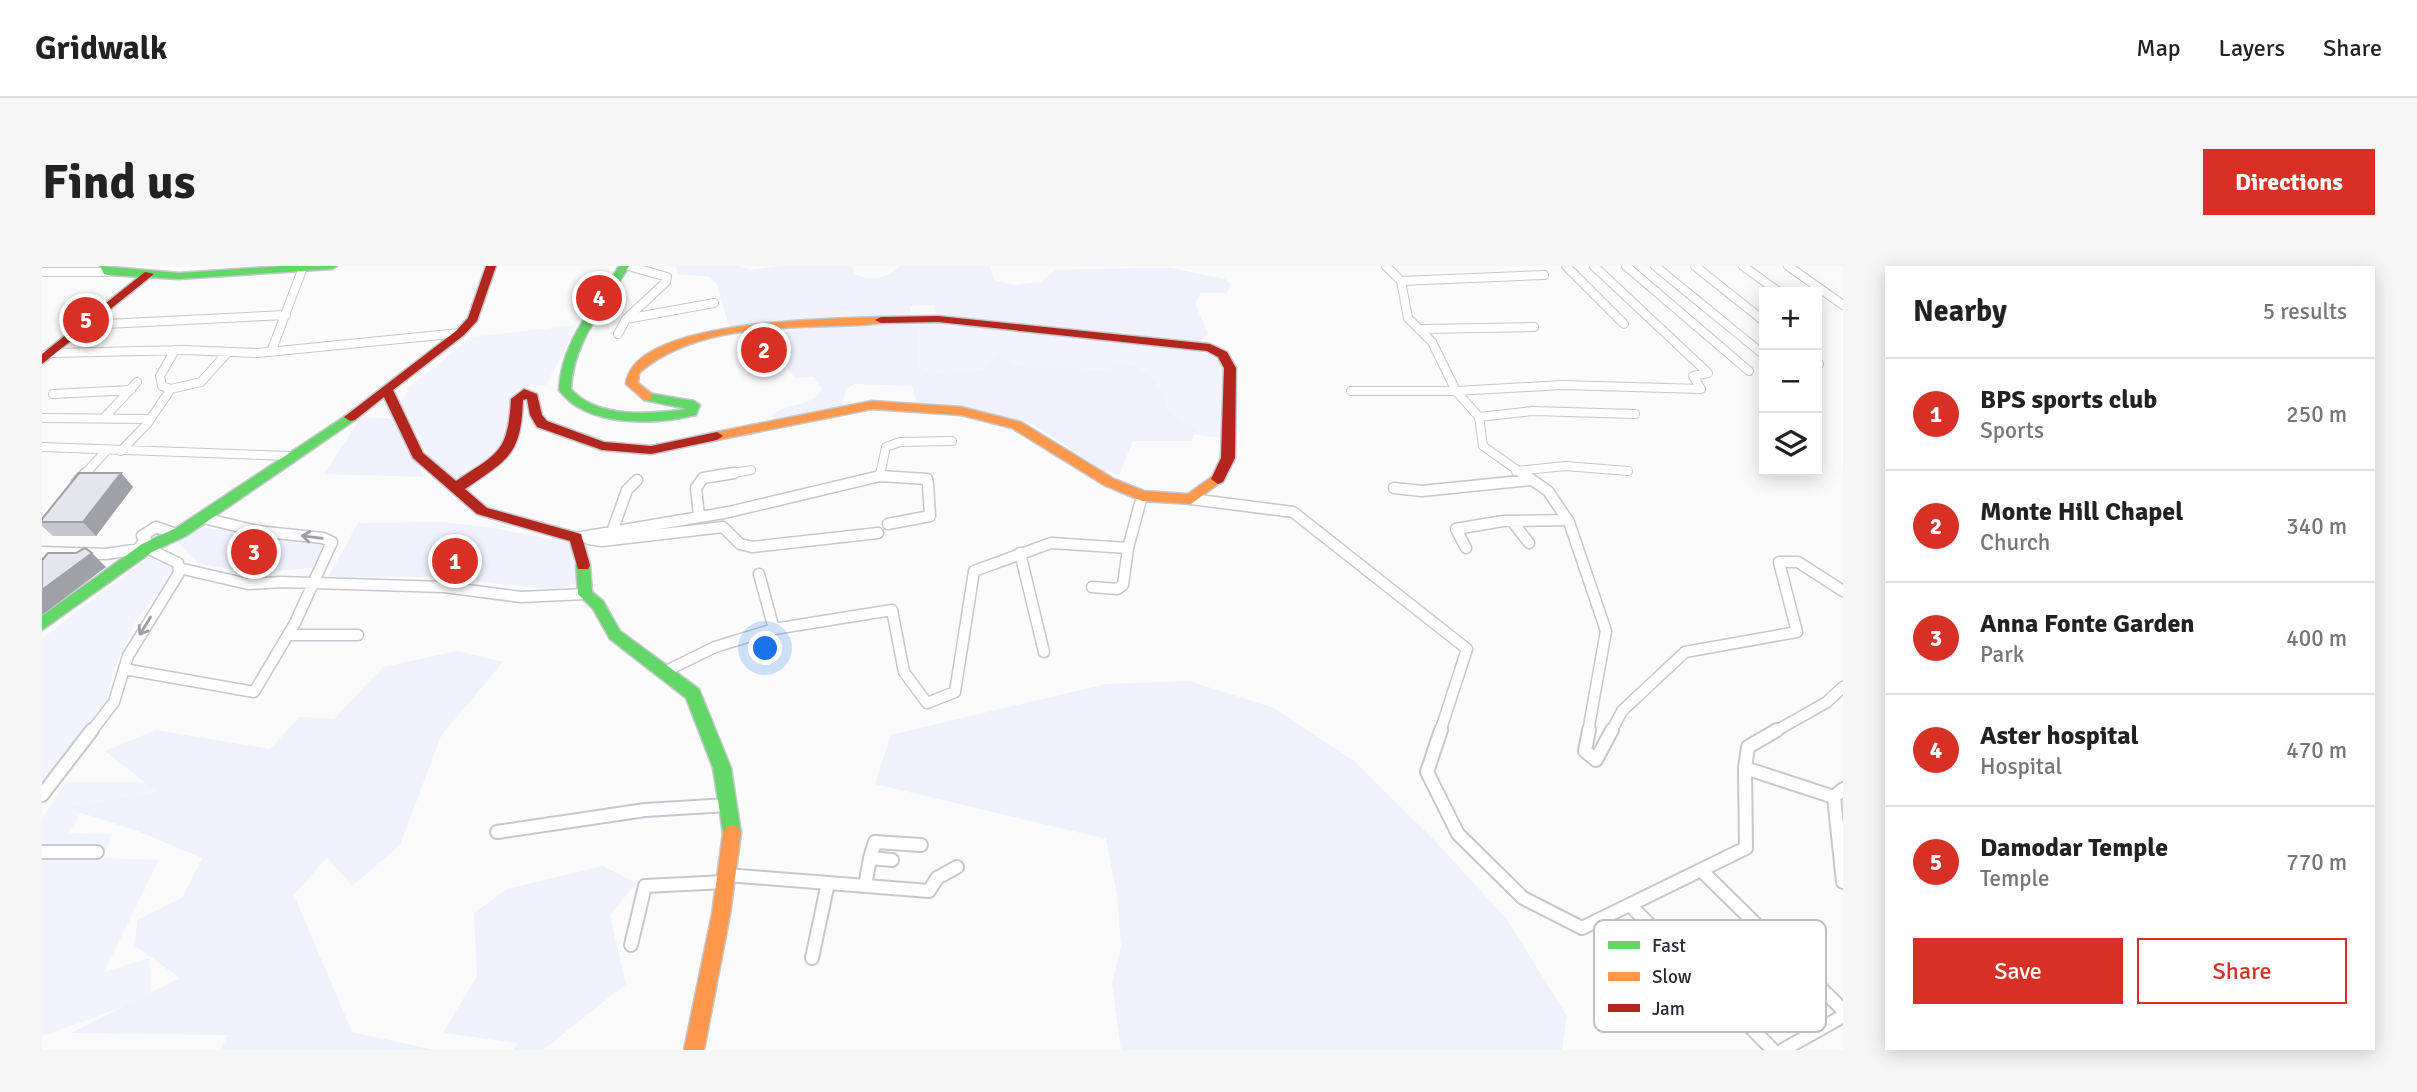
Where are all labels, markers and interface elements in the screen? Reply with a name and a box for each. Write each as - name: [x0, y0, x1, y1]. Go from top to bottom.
- text: Gridwalk: [35, 28, 167, 69]
- text: Map: [2136, 33, 2181, 63]
- text: Layers: [2219, 33, 2285, 63]
- text: Share: [2323, 33, 2382, 63]
- button: Directions: [2203, 149, 2375, 215]
- text: Find us: [42, 152, 195, 212]
- pin: 4: [576, 272, 622, 324]
- map controls: [1759, 287, 1822, 476]
- button: +: [1759, 287, 1822, 350]
- text: Nearby: [1913, 293, 2007, 330]
- pin: 5: [63, 294, 109, 346]
- text: 5 results: [2263, 297, 2347, 326]
- pin: 2: [741, 324, 787, 376]
- button: −: [1759, 350, 1822, 413]
- text: BPS sports club: [1980, 384, 2157, 416]
- text: 1: [1930, 400, 1942, 429]
- text: 250 m: [2286, 400, 2347, 429]
- button: layers: [1759, 413, 1822, 476]
- text: Sports: [1980, 416, 2044, 445]
- text: Monte Hill Chapel: [1980, 496, 2183, 528]
- text: 2: [1930, 512, 1942, 541]
- text: 340 m: [2286, 512, 2347, 541]
- pin: 3: [231, 526, 277, 578]
- text: Church: [1980, 528, 2050, 557]
- one-way arrow: [301, 530, 323, 543]
- pin: 1: [432, 535, 478, 587]
- text: Anna Fonte Garden: [1980, 608, 2195, 640]
- one-way arrow: [138, 616, 152, 636]
- text: 3: [1930, 624, 1942, 653]
- text: 400 m: [2286, 624, 2347, 653]
- your location: [748, 631, 782, 665]
- text: Park: [1980, 640, 2024, 669]
- text: Aster hospital: [1980, 720, 2139, 752]
- text: 4: [1930, 736, 1942, 765]
- text: 470 m: [2286, 736, 2347, 765]
- text: Hospital: [1980, 752, 2062, 781]
- text: Damodar Temple: [1980, 832, 2168, 864]
- text: 5: [1930, 848, 1942, 877]
- text: 770 m: [2286, 848, 2347, 877]
- text: Temple: [1980, 864, 2049, 893]
- legend: [1594, 920, 1826, 1032]
- text: Fast: [1652, 934, 1686, 958]
- button: Save: [1913, 938, 2123, 1004]
- button: Share: [2137, 938, 2347, 1004]
- text: Slow: [1652, 965, 1692, 989]
- text: Jam: [1652, 997, 1685, 1021]

